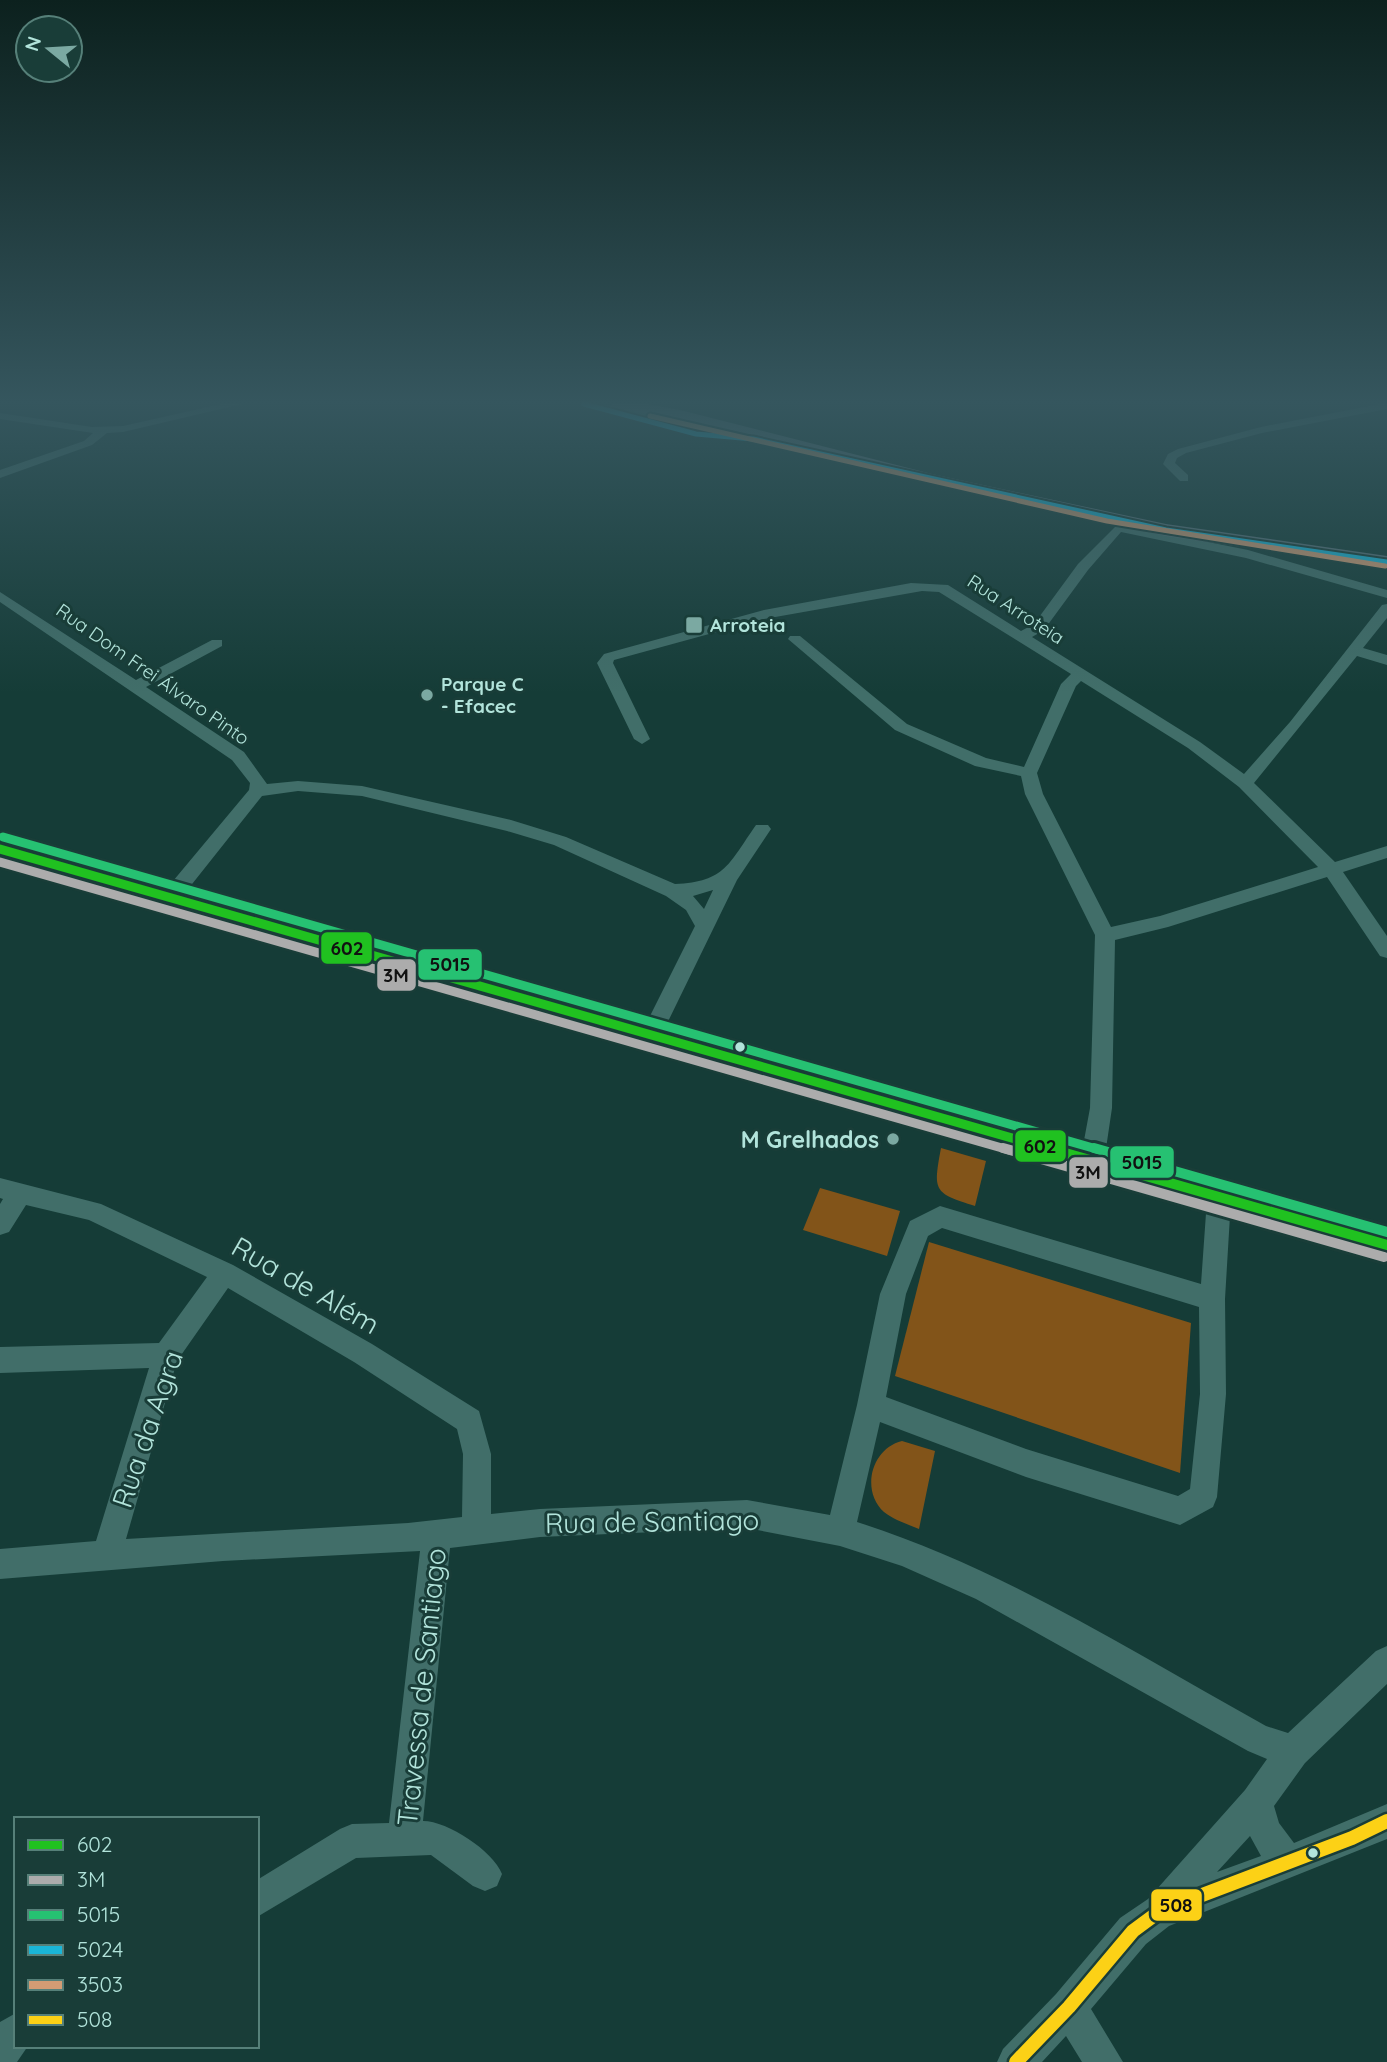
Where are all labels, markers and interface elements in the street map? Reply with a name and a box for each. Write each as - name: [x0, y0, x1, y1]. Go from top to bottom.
- north arrow: [14, 14, 84, 84]
- text: N: [19, 33, 46, 54]
- street label: Rua Arroteia: [963, 569, 1069, 649]
- street label: Rua Dom Frei Álvaro Pinto: [52, 598, 254, 750]
- place label: Arroteia: [710, 613, 785, 637]
- marker: Arroteia: [684, 615, 704, 635]
- place label: Parque C - Efacec: [441, 672, 524, 718]
- marker: Parque C - Efacec: [419, 687, 435, 703]
- line badge: 602: [320, 931, 373, 965]
- text: 602: [331, 936, 363, 960]
- line badge: 5015: [417, 948, 483, 981]
- text: 5015: [430, 952, 470, 976]
- line badge: 3M: [376, 958, 417, 992]
- text: 3M: [383, 963, 409, 987]
- unlabelled marker: [733, 1040, 747, 1054]
- place label: M Grelhados: [741, 1125, 879, 1154]
- line badge: 602: [1014, 1129, 1067, 1163]
- marker: M Grelhados: [885, 1131, 901, 1147]
- text: 602: [1024, 1134, 1056, 1158]
- line badge: 5015: [1109, 1145, 1175, 1179]
- text: 5015: [1122, 1150, 1162, 1174]
- line badge: 3M: [1068, 1156, 1109, 1189]
- text: 3M: [1075, 1160, 1101, 1184]
- street label: Rua de Além: [226, 1229, 386, 1341]
- street label: Rua da Agra: [104, 1346, 190, 1512]
- street label: Rua de Santiago: [544, 1502, 760, 1540]
- street label: Travessa de Santiago: [389, 1546, 453, 1828]
- legend: [14, 1817, 259, 2048]
- text: 602: [77, 1831, 112, 1857]
- unlabelled marker: [1306, 1846, 1320, 1860]
- text: 3M: [77, 1866, 105, 1892]
- line badge: 508: [1150, 1888, 1203, 1922]
- text: 508: [1159, 1893, 1193, 1917]
- text: 5015: [77, 1901, 120, 1927]
- text: 5024: [77, 1936, 123, 1962]
- text: 3503: [77, 1971, 123, 1997]
- text: 508: [77, 2006, 112, 2032]

